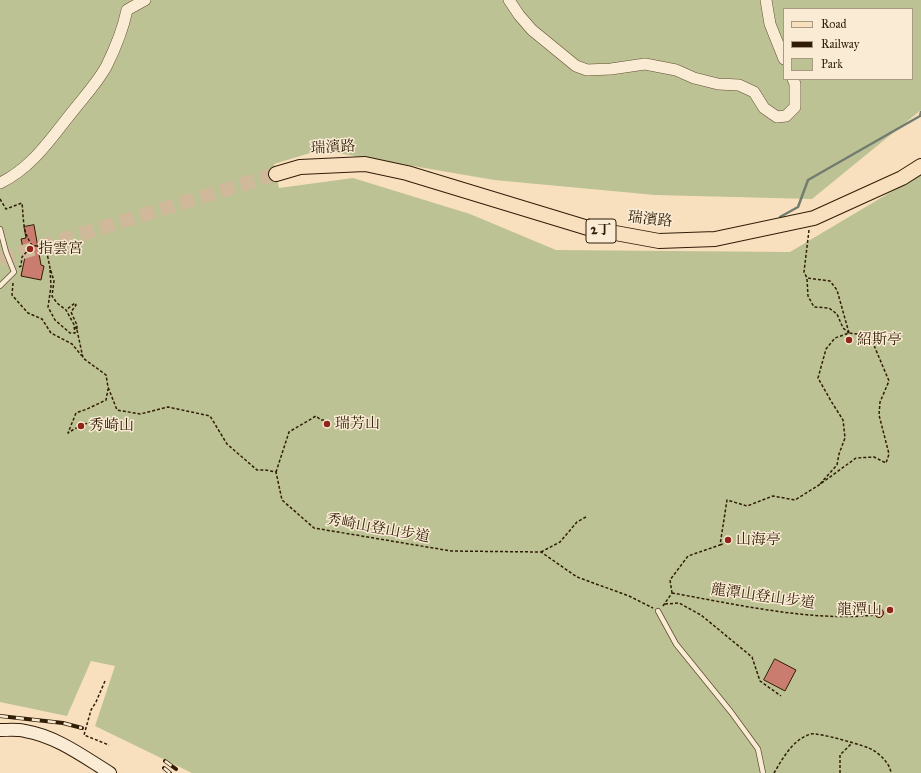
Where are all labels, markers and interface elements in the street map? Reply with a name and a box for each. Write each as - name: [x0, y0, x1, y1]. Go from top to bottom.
- legend: [783, 8, 913, 80]
- text: Road: [821, 17, 847, 31]
- text: Railway: [821, 37, 859, 51]
- text: Park: [821, 57, 843, 71]
- street label: 瑞濱路: [310, 138, 356, 158]
- street label: 瑞濱路: [627, 209, 673, 231]
- road number: 2丁: [586, 219, 616, 243]
- place label: 指雲宮: [38, 240, 83, 258]
- marker: 指雲宮: [25, 244, 35, 254]
- place label: 紹斯亭: [857, 331, 902, 349]
- marker: 紹斯亭: [844, 335, 854, 345]
- place label: 瑞芳山: [335, 415, 380, 433]
- place label: 秀崎山: [89, 417, 134, 435]
- marker: 瑞芳山: [322, 419, 332, 429]
- marker: 秀崎山: [76, 421, 86, 431]
- street label: 秀崎山登山步道: [325, 511, 431, 547]
- place label: 山海亭: [736, 531, 781, 549]
- marker: 山海亭: [723, 535, 733, 545]
- street label: 龍潭山登山步道: [710, 581, 816, 613]
- place label: 龍潭山: [837, 601, 882, 619]
- marker: 龍潭山: [885, 605, 895, 615]

